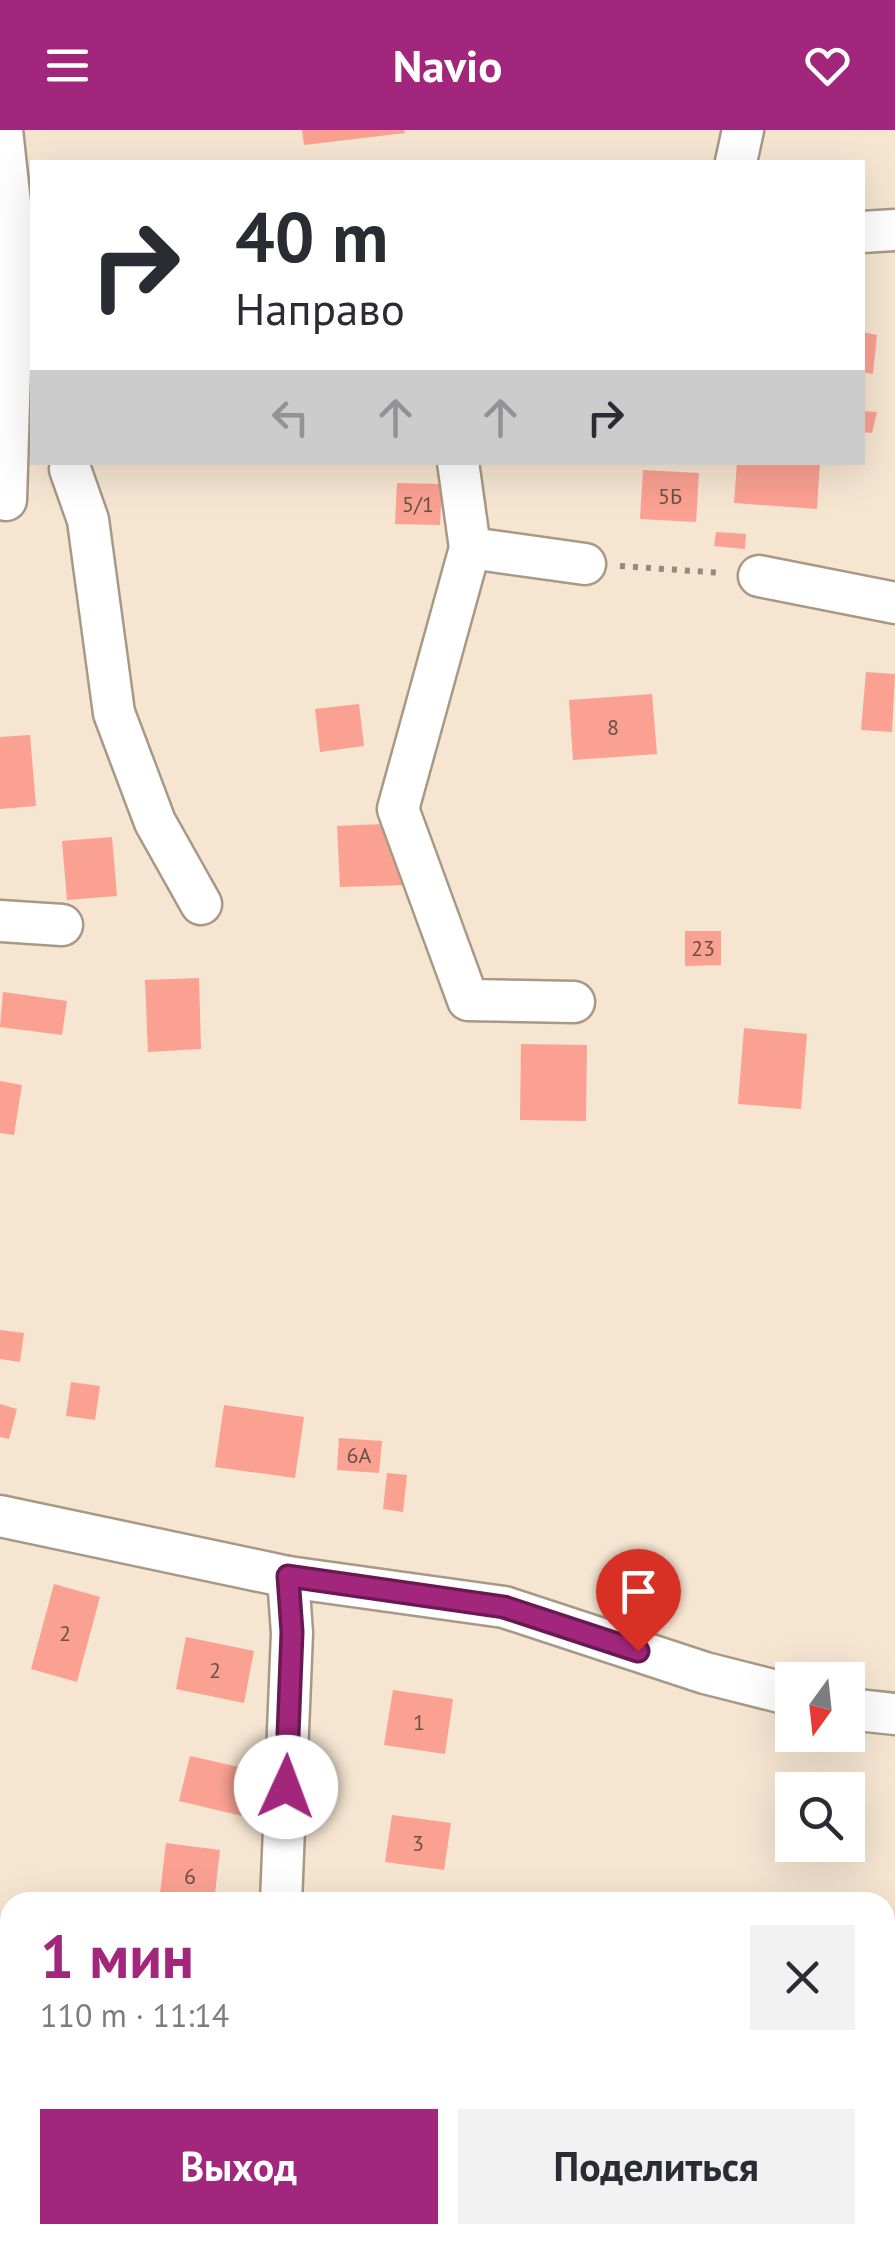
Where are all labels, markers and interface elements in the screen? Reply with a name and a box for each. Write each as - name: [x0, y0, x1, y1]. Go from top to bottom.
- text: Navio: [393, 36, 502, 94]
- icon: menu: [40, 38, 95, 93]
- icon: heart: [800, 38, 855, 93]
- text: 40 m: [235, 191, 388, 281]
- icon: right: [70, 200, 200, 330]
- text: Направо: [235, 279, 405, 337]
- icon: left: [263, 390, 318, 445]
- icon: ahead: [368, 390, 423, 445]
- icon: ahead: [473, 390, 528, 445]
- icon: right: [578, 390, 633, 445]
- house number: 5Б: [658, 482, 682, 510]
- house number: 5/1: [402, 490, 434, 518]
- house number: 8: [607, 713, 619, 741]
- house number: 23: [691, 934, 715, 962]
- house number: 6А: [347, 1441, 372, 1469]
- pin: [596, 1549, 681, 1652]
- icon: arrive: [611, 1564, 666, 1619]
- house number: 2: [59, 1619, 71, 1647]
- house number: 2: [209, 1656, 221, 1684]
- north arrow: [775, 1662, 865, 1752]
- map controls: [775, 1662, 865, 1862]
- house number: 1: [413, 1708, 425, 1736]
- position arrow: [234, 1735, 338, 1839]
- button: search: [775, 1772, 865, 1862]
- house number: 3: [412, 1829, 424, 1857]
- house number: 6: [184, 1862, 196, 1890]
- text: 1 мин: [40, 1917, 194, 1995]
- button: close: [750, 1925, 855, 2030]
- text: 110 m · 11:14: [40, 1994, 229, 2036]
- button: Выход: [40, 2109, 438, 2224]
- button: Поделиться: [458, 2109, 855, 2224]

